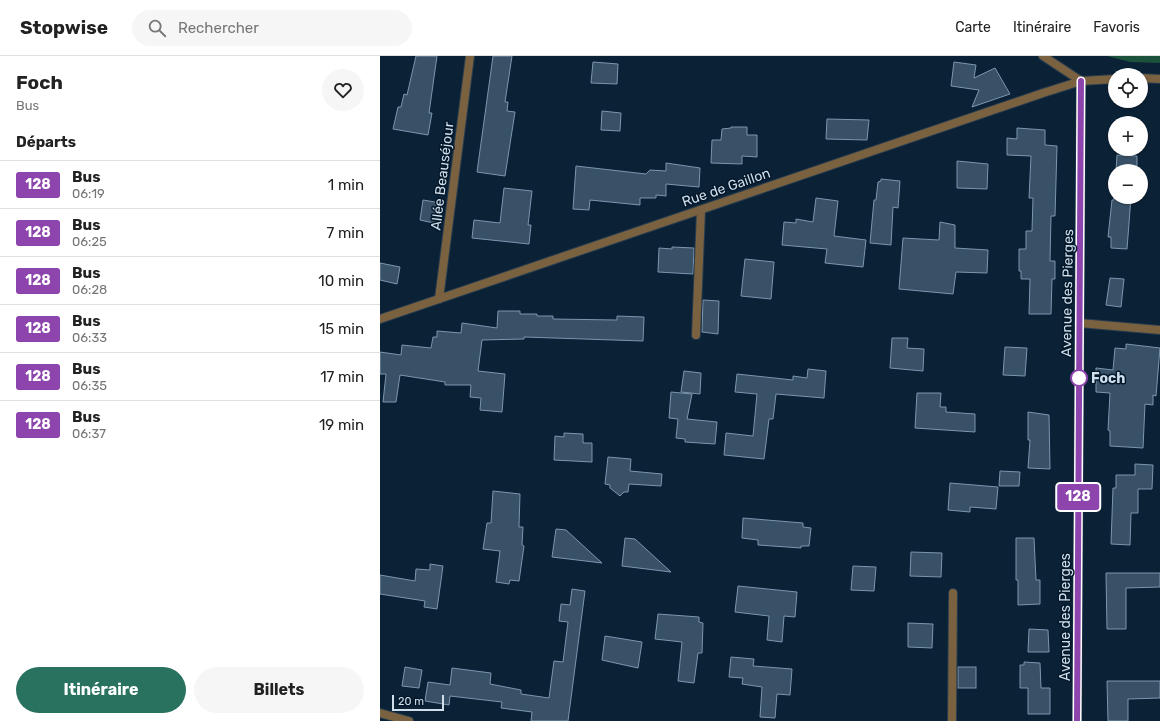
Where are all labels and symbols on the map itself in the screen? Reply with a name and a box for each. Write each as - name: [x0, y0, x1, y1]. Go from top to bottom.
- street label: Allée Beauséjour: [427, 120, 458, 231]
- street label: Rue de Gaillon: [680, 164, 773, 211]
- street label: Avenue des Pierges: [1058, 229, 1077, 357]
- marker: Foch: [1070, 369, 1088, 387]
- place label: Foch: [1091, 370, 1125, 387]
- line badge: 128: [1055, 484, 1101, 510]
- street label: Avenue des Pierges: [1057, 553, 1074, 681]
- scale bar: [392, 693, 444, 712]

